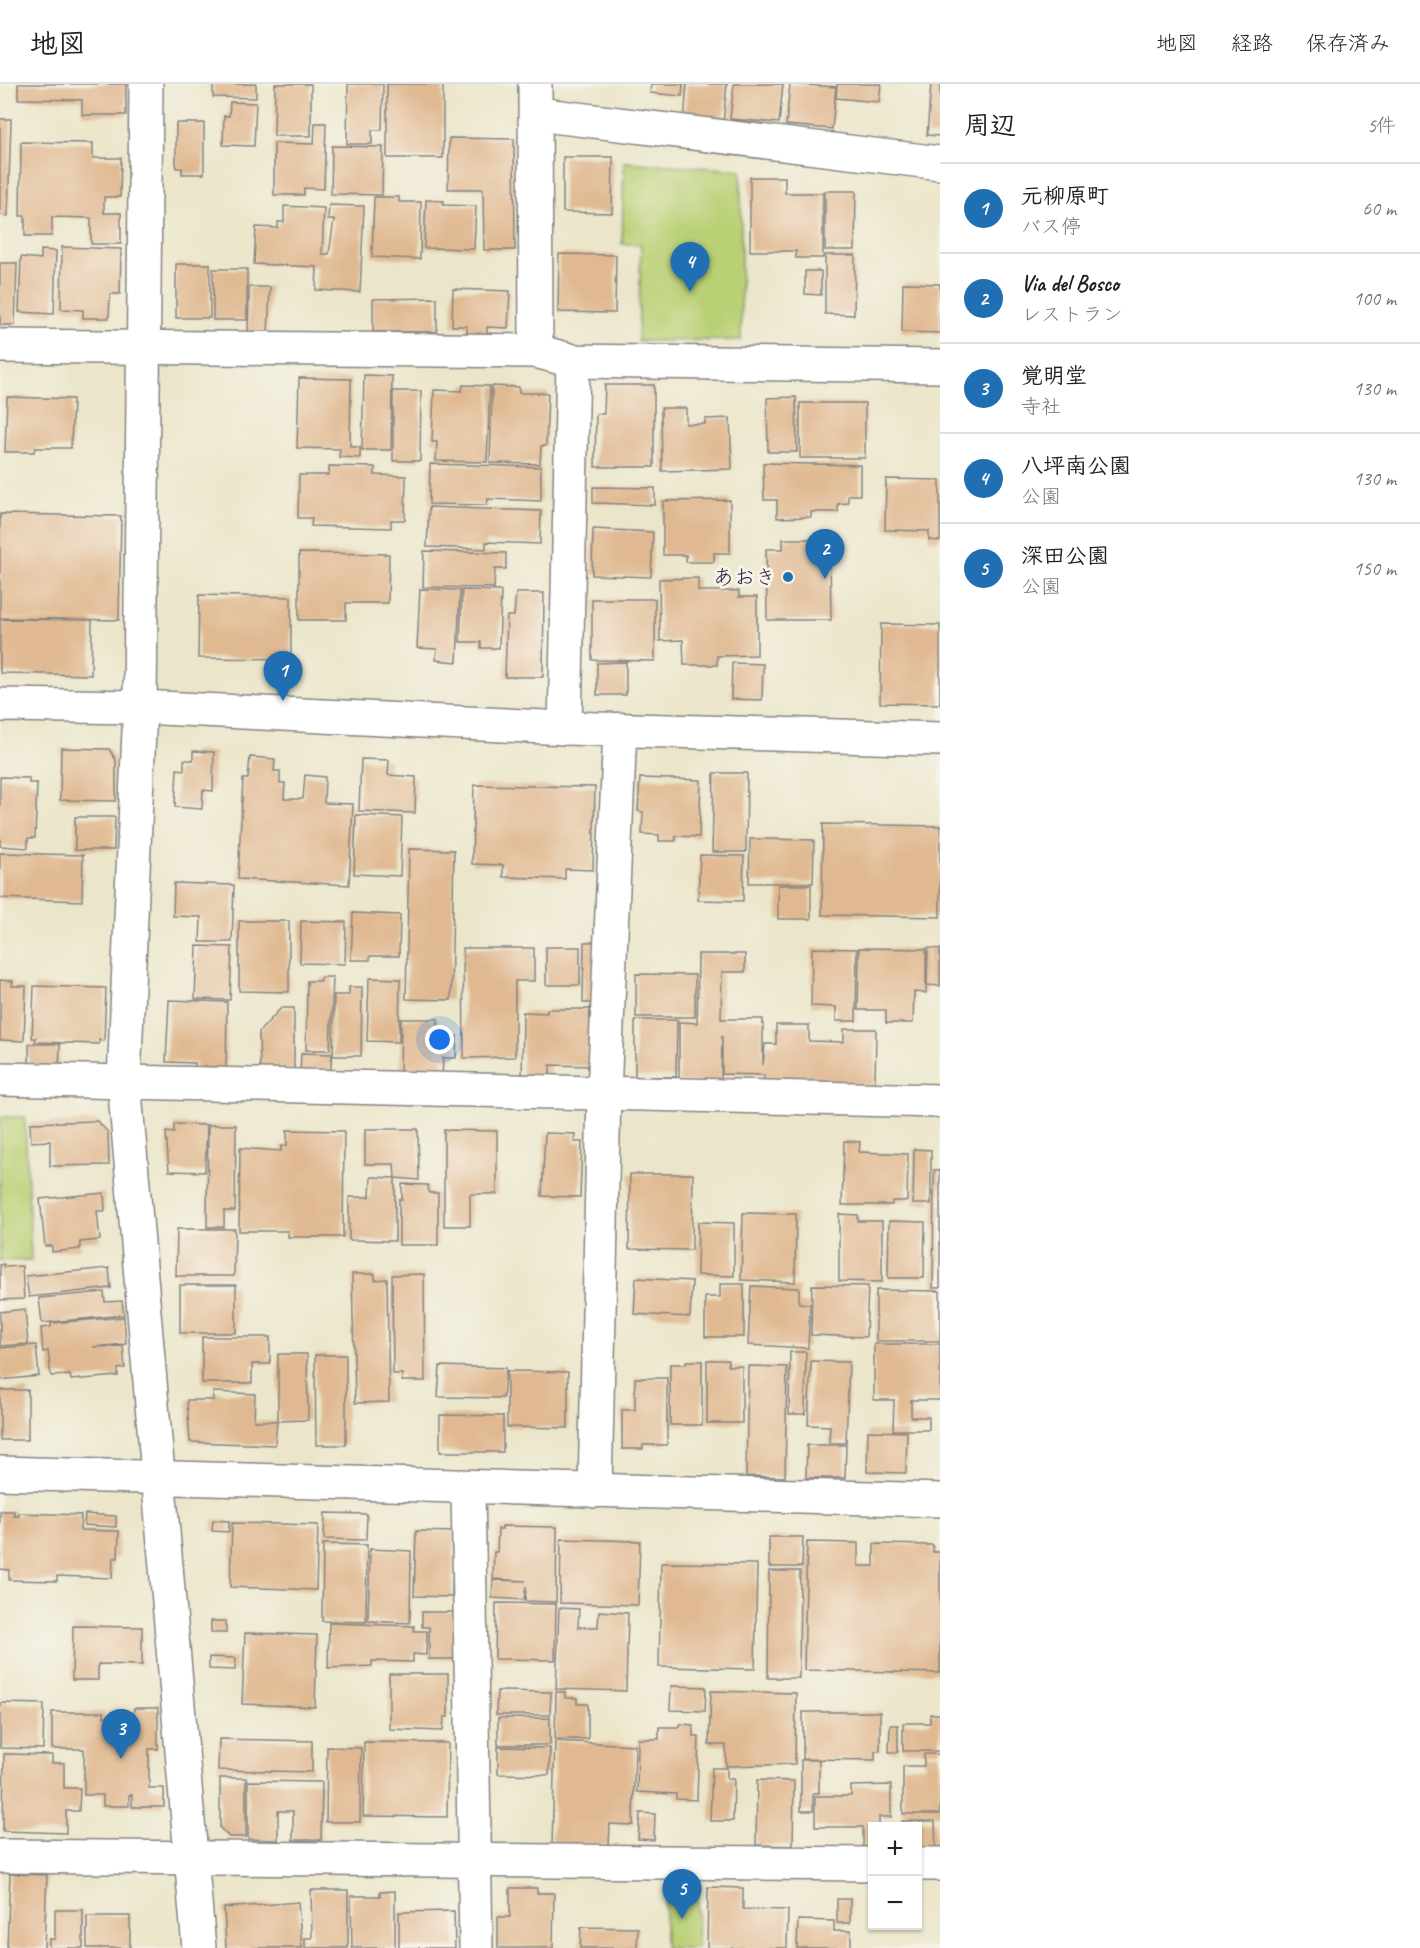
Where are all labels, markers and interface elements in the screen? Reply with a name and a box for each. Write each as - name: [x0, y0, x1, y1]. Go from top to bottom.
- text: 地図: [30, 26, 86, 61]
- text: 地図: [1156, 30, 1198, 56]
- text: 経路: [1231, 30, 1273, 56]
- text: 保存済み: [1306, 30, 1390, 56]
- text: 周辺: [964, 109, 1016, 142]
- text: 5件: [1367, 113, 1396, 138]
- text: 元柳原町: [1021, 182, 1109, 210]
- text: 1: [979, 196, 988, 221]
- text: 60 m: [1362, 196, 1396, 221]
- text: バス停: [1021, 214, 1081, 239]
- pin: 4: [670, 242, 710, 292]
- text: Via del Bosco: [1021, 270, 1119, 298]
- text: 2: [979, 286, 988, 311]
- text: 100 m: [1353, 286, 1396, 311]
- text: レストラン: [1021, 302, 1123, 327]
- text: 覚明堂: [1021, 362, 1087, 390]
- text: 3: [979, 376, 988, 401]
- text: 130 m: [1353, 376, 1396, 401]
- text: 寺社: [1021, 394, 1061, 419]
- text: 八坪南公園: [1021, 452, 1131, 480]
- text: 4: [979, 466, 988, 491]
- text: 130 m: [1353, 466, 1396, 491]
- text: 公園: [1021, 484, 1061, 509]
- pin: 2: [806, 530, 844, 579]
- text: 深田公園: [1021, 542, 1109, 570]
- text: 5: [979, 556, 988, 581]
- text: 150 m: [1353, 556, 1396, 581]
- place label: あおき: [713, 564, 776, 590]
- marker: あおき: [781, 570, 795, 584]
- text: 公園: [1021, 574, 1061, 599]
- pin: 1: [264, 652, 302, 701]
- your location: [425, 1025, 454, 1054]
- pin: 3: [102, 1710, 140, 1759]
- map controls: [868, 1822, 922, 1930]
- button: +: [868, 1822, 922, 1876]
- pin: 5: [662, 1870, 702, 1919]
- button: −: [868, 1876, 922, 1930]

